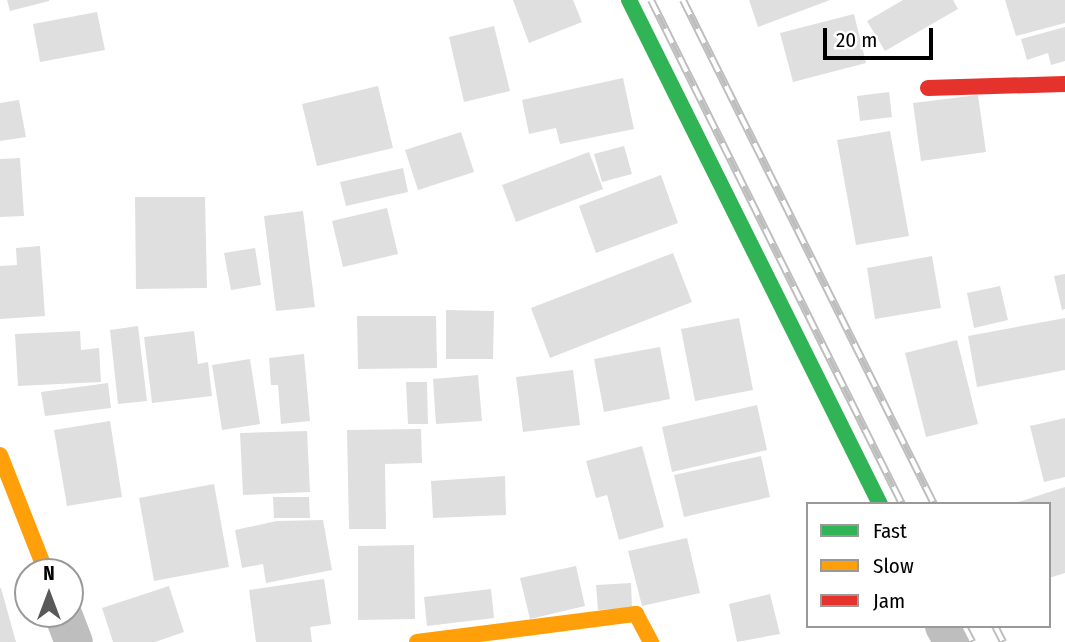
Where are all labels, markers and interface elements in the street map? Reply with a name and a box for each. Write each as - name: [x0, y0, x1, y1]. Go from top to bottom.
- scale bar: [827, 14, 937, 58]
- text: 20 m: [836, 27, 877, 53]
- legend: [806, 502, 1051, 628]
- text: Fast: [873, 518, 907, 544]
- text: Slow: [873, 553, 914, 579]
- north arrow: [14, 558, 84, 628]
- text: N: [43, 562, 55, 585]
- text: Jam: [873, 588, 905, 614]

